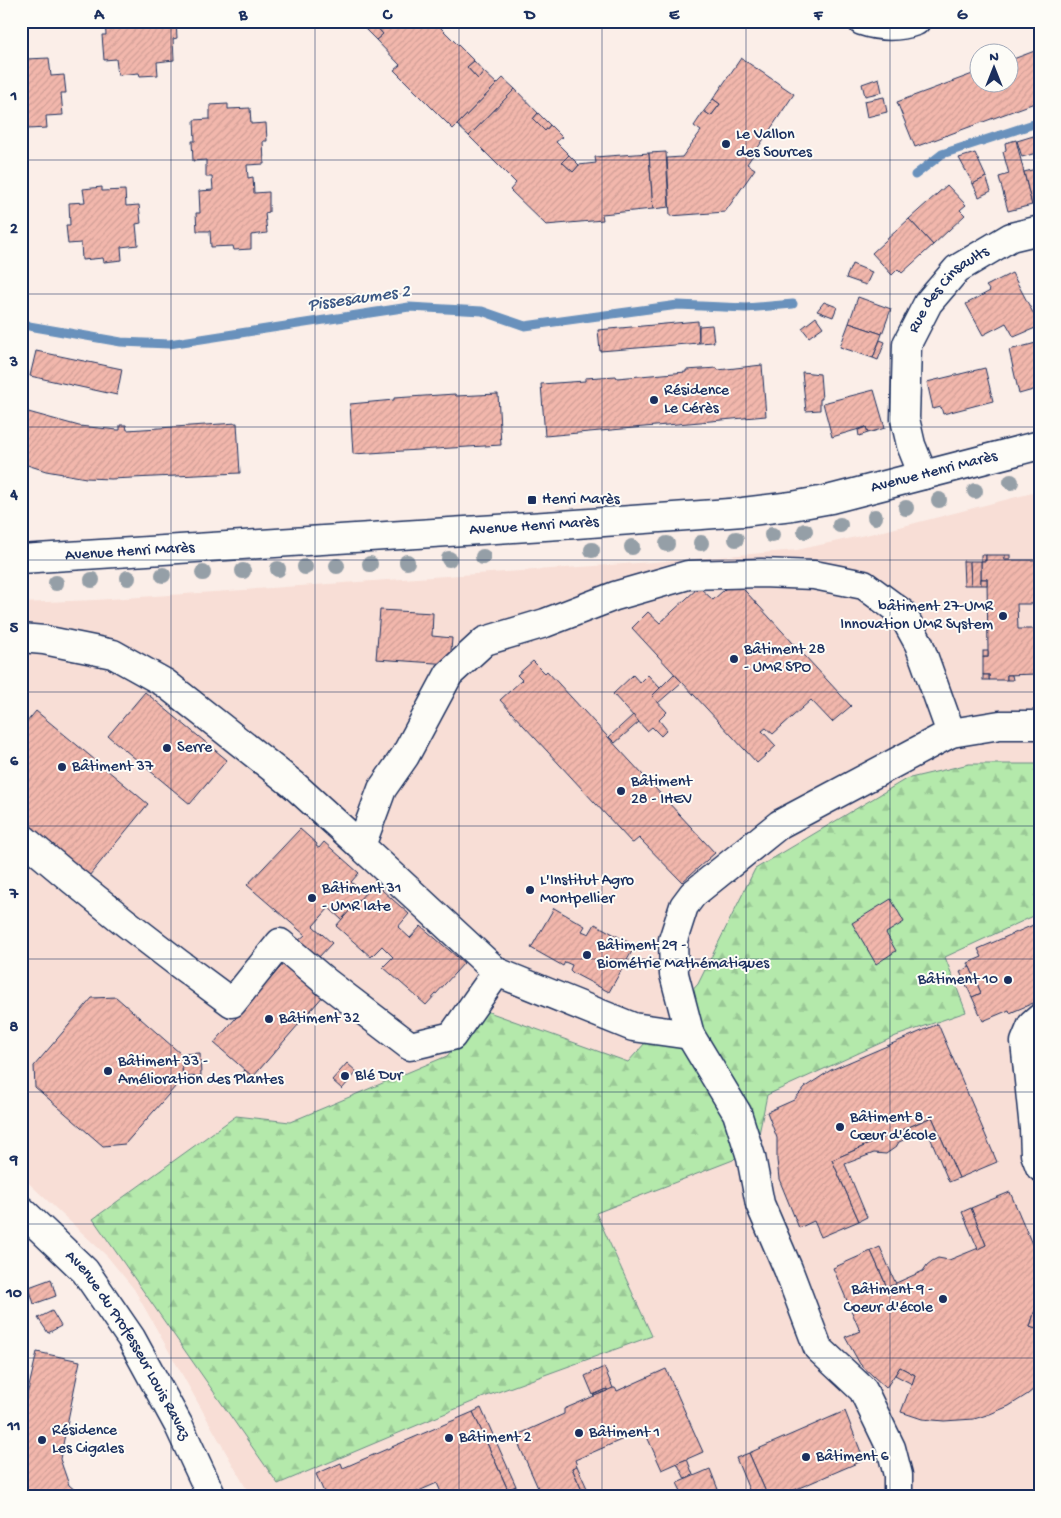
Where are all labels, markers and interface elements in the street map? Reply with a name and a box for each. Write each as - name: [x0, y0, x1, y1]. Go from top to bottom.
- text: A: [93, 7, 105, 26]
- text: B: [238, 7, 248, 26]
- text: C: [382, 7, 393, 26]
- text: D: [523, 7, 536, 26]
- text: E: [669, 7, 680, 26]
- text: F: [813, 7, 824, 26]
- text: G: [957, 7, 968, 26]
- north arrow: [968, 42, 1018, 92]
- text: N: [989, 49, 999, 66]
- text: 1: [10, 88, 17, 107]
- place label: Le Vallon des Sources: [736, 126, 813, 163]
- marker: Le Vallon des Sources: [720, 138, 732, 150]
- text: 2: [10, 221, 18, 240]
- street label: Rue des Cinsaults: [905, 242, 994, 336]
- water label: Pissesaumes 2: [306, 281, 413, 317]
- text: 3: [9, 354, 18, 373]
- place label: Résidence Le Cérès: [664, 382, 730, 419]
- marker: Résidence Le Cérès: [648, 394, 660, 406]
- street label: Avenue Henri Marès: [869, 447, 1000, 498]
- text: 4: [9, 487, 18, 506]
- place label: Henri Marès: [542, 491, 621, 510]
- marker: Henri Marès: [526, 494, 538, 506]
- street label: Avenue Henri Marès: [469, 513, 600, 540]
- street label: Avenue Henri Marès: [64, 539, 196, 566]
- place label: bâtiment 27-UMR Innovation UMR System: [840, 598, 994, 635]
- marker: bâtiment 27-UMR Innovation UMR System: [997, 610, 1009, 622]
- text: 5: [10, 620, 19, 639]
- place label: Bâtiment 28 - UMR SPO: [743, 641, 825, 678]
- marker: Bâtiment 28 - UMR SPO: [728, 653, 740, 665]
- place label: Serre: [177, 739, 213, 758]
- marker: Serre: [161, 742, 173, 754]
- text: 6: [10, 753, 19, 772]
- place label: Bâtiment 37: [71, 758, 154, 777]
- marker: Bâtiment 37: [56, 761, 68, 773]
- place label: Bâtiment 28 - IHEV: [630, 773, 693, 810]
- marker: Bâtiment 28 - IHEV: [615, 785, 627, 797]
- place label: L'Institut Agro Montpellier: [540, 872, 634, 909]
- place label: Bâtiment 31 - UMR Iate: [321, 880, 401, 917]
- marker: L'Institut Agro Montpellier: [524, 884, 536, 896]
- text: 7: [9, 886, 19, 905]
- marker: Bâtiment 31 - UMR Iate: [306, 892, 318, 904]
- place label: Bâtiment 29 - Biométrie Mathématiques: [596, 937, 770, 974]
- marker: Bâtiment 29 - Biométrie Mathématiques: [581, 949, 593, 961]
- place label: Bâtiment 10: [917, 971, 998, 990]
- marker: Bâtiment 10: [1002, 974, 1014, 986]
- place label: Bâtiment 32: [278, 1010, 360, 1029]
- marker: Bâtiment 32: [263, 1013, 275, 1025]
- text: 8: [10, 1019, 19, 1038]
- place label: Bâtiment 33 - Amélioration des Plantes: [117, 1053, 285, 1090]
- marker: Bâtiment 33 - Amélioration des Plantes: [102, 1065, 114, 1077]
- place label: Blé Dur: [354, 1067, 404, 1086]
- marker: Blé Dur: [339, 1070, 351, 1082]
- place label: Bâtiment 8 - Cœur d'école: [849, 1109, 937, 1146]
- marker: Bâtiment 8 - Cœur d'école: [834, 1121, 846, 1133]
- text: 9: [9, 1152, 18, 1171]
- street label: Avenue du Professeur Louis Ravaz: [60, 1247, 194, 1444]
- place label: Bâtiment 9 - Coeur d'école: [844, 1281, 934, 1318]
- text: 10: [5, 1285, 22, 1304]
- marker: Bâtiment 9 - Coeur d'école: [937, 1293, 949, 1305]
- text: 11: [7, 1418, 20, 1437]
- place label: Résidence Les Cigales: [52, 1422, 125, 1459]
- place label: Bâtiment 1: [588, 1424, 660, 1443]
- marker: Bâtiment 1: [573, 1427, 585, 1439]
- place label: Bâtiment 2: [458, 1429, 532, 1448]
- marker: Bâtiment 2: [443, 1432, 455, 1444]
- marker: Résidence Les Cigales: [36, 1434, 48, 1446]
- place label: Bâtiment 6: [815, 1448, 890, 1467]
- marker: Bâtiment 6: [800, 1451, 812, 1463]

